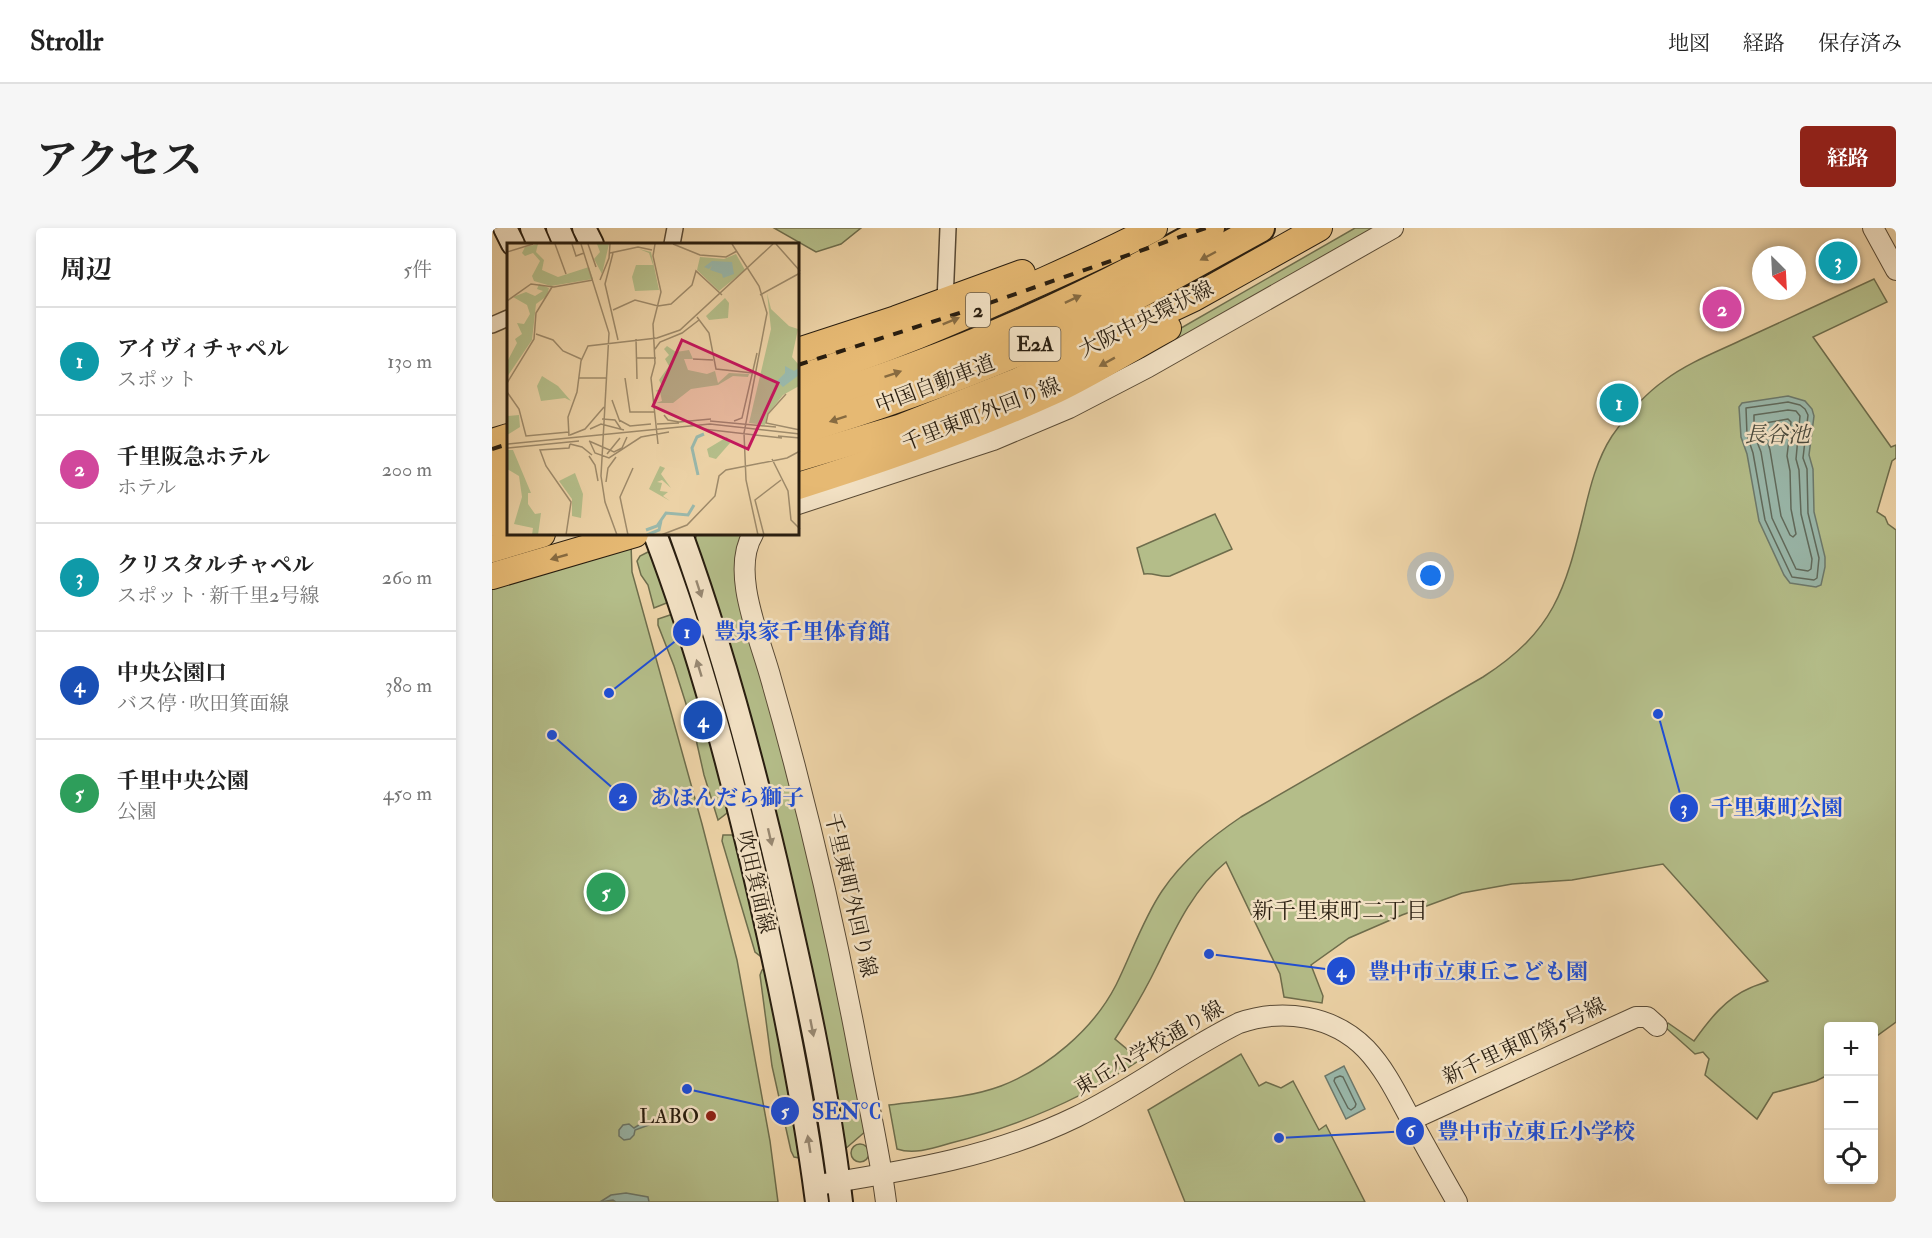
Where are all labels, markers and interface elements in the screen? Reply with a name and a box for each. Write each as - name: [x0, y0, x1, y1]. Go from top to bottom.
- text: Strollr: [30, 24, 103, 59]
- text: 地図: [1668, 30, 1710, 57]
- text: 経路: [1743, 30, 1785, 57]
- text: 保存済み: [1818, 30, 1902, 57]
- button: 経路: [1800, 126, 1896, 187]
- text: アクセス: [36, 135, 203, 187]
- pin: 3: [1818, 238, 1858, 284]
- inset map: [507, 243, 800, 536]
- north arrow: [1752, 246, 1806, 300]
- one-way arrow: [1200, 251, 1217, 261]
- text: 周辺: [60, 254, 112, 286]
- text: 5件: [403, 257, 432, 282]
- street label: 大阪中央環状線: [1074, 275, 1218, 364]
- pin: 2: [1702, 286, 1742, 332]
- road number: 2: [966, 293, 990, 327]
- one-way arrow: [1065, 294, 1082, 303]
- one-way arrow: [943, 316, 961, 326]
- road number: E2A: [1010, 327, 1060, 361]
- text: アイヴィチャペル: [117, 335, 289, 363]
- text: 1: [76, 349, 83, 374]
- text: 130 m: [387, 349, 432, 374]
- street label: 中国自動車道: [872, 349, 999, 420]
- one-way arrow: [1098, 357, 1115, 367]
- text: スポット: [117, 367, 197, 392]
- one-way arrow: [885, 368, 903, 378]
- street label: 千里東町外回り線: [898, 372, 1064, 457]
- pin: 1: [1600, 380, 1638, 426]
- one-way arrow: [829, 415, 847, 424]
- water label: 長谷池: [1744, 421, 1813, 449]
- text: 千里阪急ホテル: [117, 443, 270, 471]
- text: 2: [74, 457, 85, 482]
- text: 200 m: [382, 457, 432, 482]
- text: ホテル: [117, 475, 176, 500]
- text: クリスタルチャペル: [117, 551, 314, 579]
- one-way arrow: [550, 552, 568, 562]
- your location: [1416, 561, 1445, 590]
- text: 3: [76, 565, 83, 590]
- text: 260 m: [382, 565, 432, 590]
- one-way arrow: [695, 581, 705, 599]
- text: スポット · 新千里2号線: [117, 583, 319, 608]
- callout: 豊泉家千里体育館: [672, 612, 902, 652]
- text: 豊泉家千里体育館: [714, 618, 890, 646]
- text: 1: [684, 621, 690, 644]
- text: 中央公園口: [117, 659, 227, 687]
- one-way arrow: [694, 659, 703, 677]
- text: 4: [74, 673, 85, 698]
- text: 380 m: [385, 673, 432, 698]
- text: バス停 · 吹田箕面線: [117, 691, 289, 716]
- pin: 4: [684, 698, 722, 742]
- text: 千里中央公園: [117, 767, 249, 795]
- callout: あほんだら獅子: [608, 777, 816, 817]
- text: 5: [75, 781, 84, 806]
- text: 450 m: [383, 781, 432, 806]
- text: あほんだら獅子: [650, 784, 804, 812]
- text: 2: [618, 786, 628, 809]
- callout: 千里東町公園: [1669, 788, 1855, 828]
- text: 千里東町公園: [1711, 794, 1843, 822]
- text: 3: [1681, 797, 1688, 820]
- text: 公園: [117, 799, 157, 824]
- street label: 千里東町外回り線: [818, 810, 883, 980]
- street label: 吹田箕面線: [731, 828, 780, 936]
- one-way arrow: [766, 828, 776, 847]
- pin: 5: [586, 870, 626, 914]
- district label: 新千里東町二丁目: [1252, 897, 1428, 925]
- callout: 豊中市立東丘こども園: [1326, 951, 1600, 991]
- text: 豊中市立東丘こども園: [1368, 958, 1588, 986]
- text: 4: [1335, 960, 1347, 983]
- street label: 新千里東町第5号線: [1438, 992, 1610, 1091]
- street label: 東丘小学校通り線: [1070, 995, 1229, 1102]
- one-way arrow: [808, 1019, 817, 1038]
- map controls: [1824, 1022, 1878, 1184]
- button: +: [1824, 1022, 1878, 1076]
- button: −: [1824, 1076, 1878, 1130]
- callout: SEN℃: [770, 1091, 893, 1131]
- text: SEN℃: [812, 1098, 882, 1126]
- text: 5: [781, 1100, 790, 1123]
- place label: LABO: [639, 1103, 699, 1130]
- marker: LABO: [704, 1109, 718, 1123]
- callout: 豊中市立東丘小学校: [1395, 1111, 1647, 1151]
- text: 豊中市立東丘小学校: [1437, 1118, 1635, 1146]
- text: 6: [1405, 1120, 1416, 1143]
- button: locate: [1824, 1130, 1878, 1184]
- one-way arrow: [804, 1134, 813, 1153]

